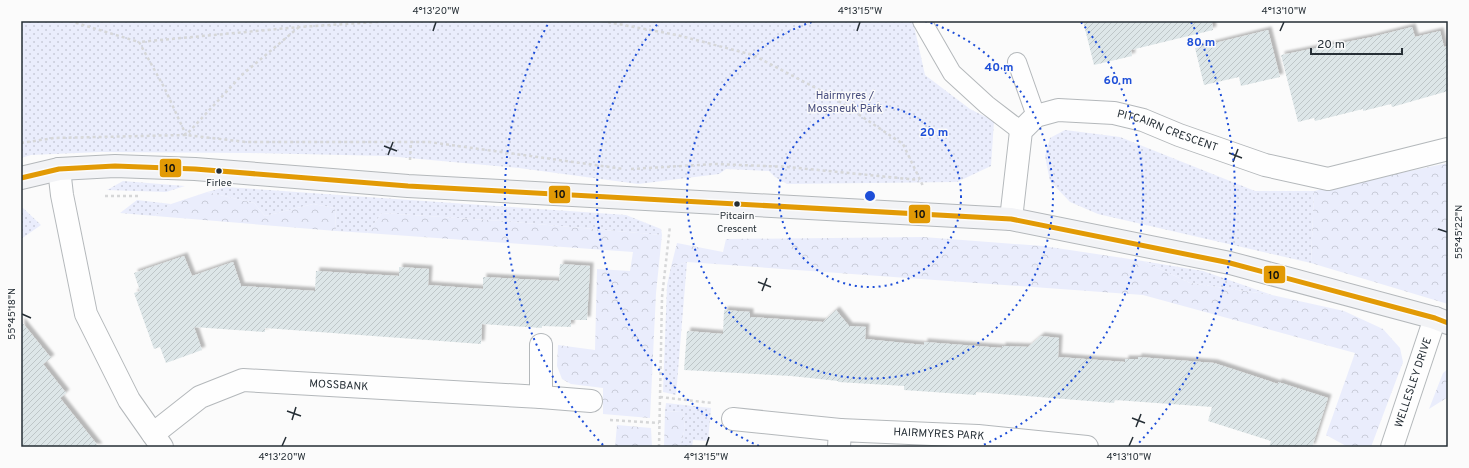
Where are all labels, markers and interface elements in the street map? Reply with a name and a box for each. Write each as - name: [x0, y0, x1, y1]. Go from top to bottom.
- text: 4°13'20"W: [412, 5, 460, 18]
- text: 4°13'15"W: [838, 5, 882, 18]
- text: 4°13'10"W: [1262, 5, 1306, 18]
- scale bar: [1311, 30, 1402, 56]
- text: 80 m: [1187, 35, 1215, 51]
- text: 20 m: [1317, 37, 1345, 53]
- text: 40 m: [984, 60, 1014, 76]
- text: 60 m: [1104, 73, 1132, 89]
- park label: Hairmyres / Mossneuk Park: [808, 89, 883, 116]
- street label: PITCAIRN CRESCENT: [1116, 107, 1220, 155]
- text: 20 m: [920, 125, 948, 141]
- line badge: 10: [159, 158, 182, 178]
- text: 10: [164, 162, 176, 176]
- marker: Firlee: [214, 166, 224, 176]
- place label: Firlee: [206, 177, 232, 190]
- line badge: 10: [548, 185, 571, 204]
- text: 10: [554, 188, 566, 202]
- centre of rings: [863, 189, 877, 203]
- marker: Pitcairn Crescent: [732, 199, 742, 209]
- line badge: 10: [908, 204, 931, 224]
- text: 55°45'22"N: [1453, 205, 1466, 259]
- text: 10: [914, 208, 926, 222]
- place label: Pitcairn Crescent: [717, 210, 757, 236]
- line badge: 10: [1263, 265, 1286, 284]
- text: 10: [1268, 269, 1280, 283]
- text: 55°45'18"N: [6, 288, 19, 340]
- street label: WELLESLEY DRIVE: [1392, 336, 1435, 429]
- street label: MOSSBANK: [309, 377, 369, 394]
- street label: HAIRMYRES PARK: [893, 425, 985, 444]
- text: 4°13'20"W: [258, 451, 306, 464]
- text: 4°13'15"W: [684, 451, 728, 464]
- text: 4°13'10"W: [1107, 451, 1151, 464]

